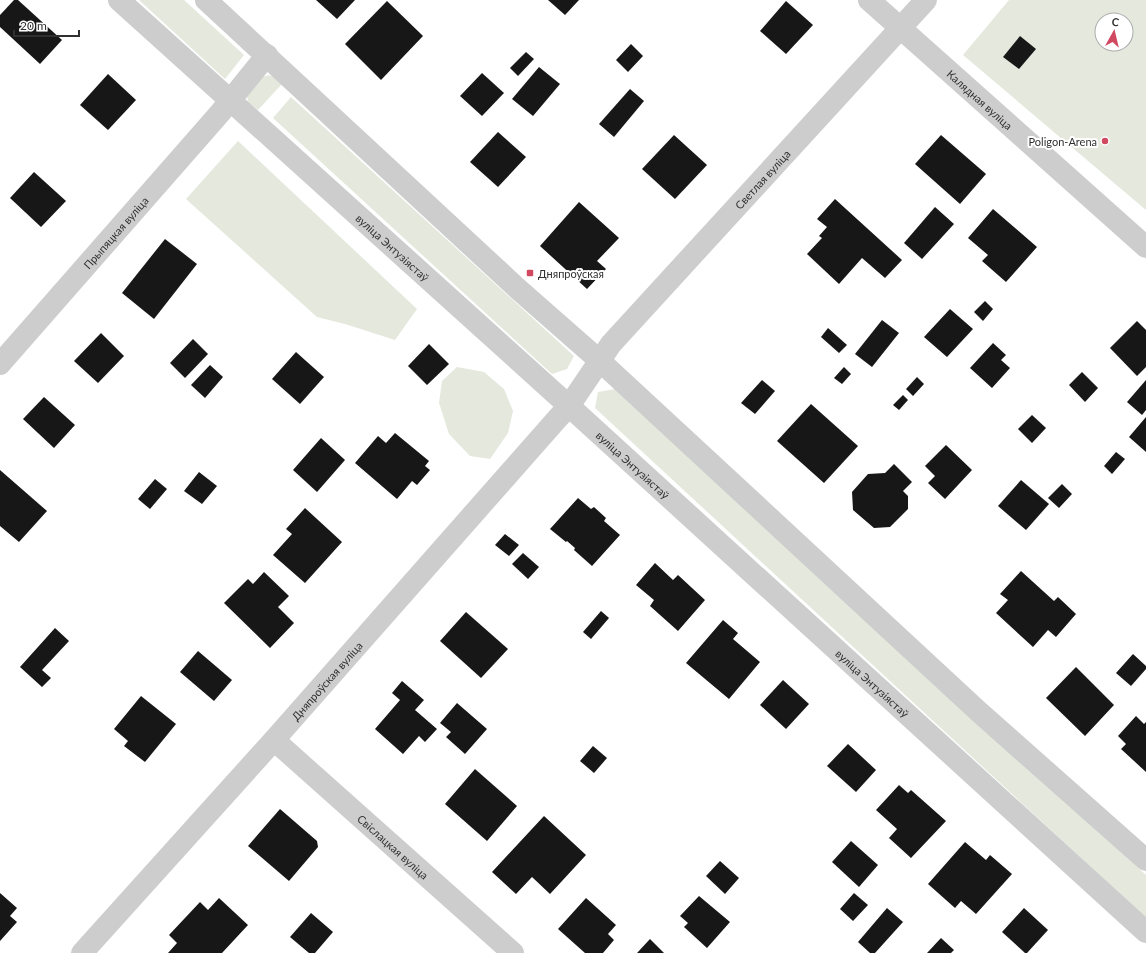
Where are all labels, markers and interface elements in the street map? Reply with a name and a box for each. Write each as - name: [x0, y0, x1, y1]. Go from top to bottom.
- scale bar: [14, 12, 79, 38]
- north arrow: [1094, 12, 1134, 52]
- text: С: [1111, 15, 1121, 29]
- text: 20 m: [20, 18, 47, 33]
- street label: Калядная вуліца: [945, 67, 1016, 132]
- place label: Poligon-Arena: [1029, 135, 1097, 148]
- marker: Poligon-Arena: [1100, 136, 1110, 146]
- street label: Светлая вуліца: [732, 147, 792, 211]
- street label: Прыпяцкая вуліца: [80, 194, 150, 271]
- street label: вуліца Энтузіястаў: [354, 211, 433, 284]
- place label: Дняпроўская: [538, 267, 604, 280]
- marker: Дняпроўская: [525, 268, 535, 278]
- street label: вуліца Энтузіястаў: [594, 428, 673, 501]
- street label: Дняпроўская вуліца: [288, 639, 365, 723]
- street label: вуліца Энтузіястаў: [834, 646, 912, 720]
- street label: Свіслацкая вуліца: [355, 812, 432, 881]

